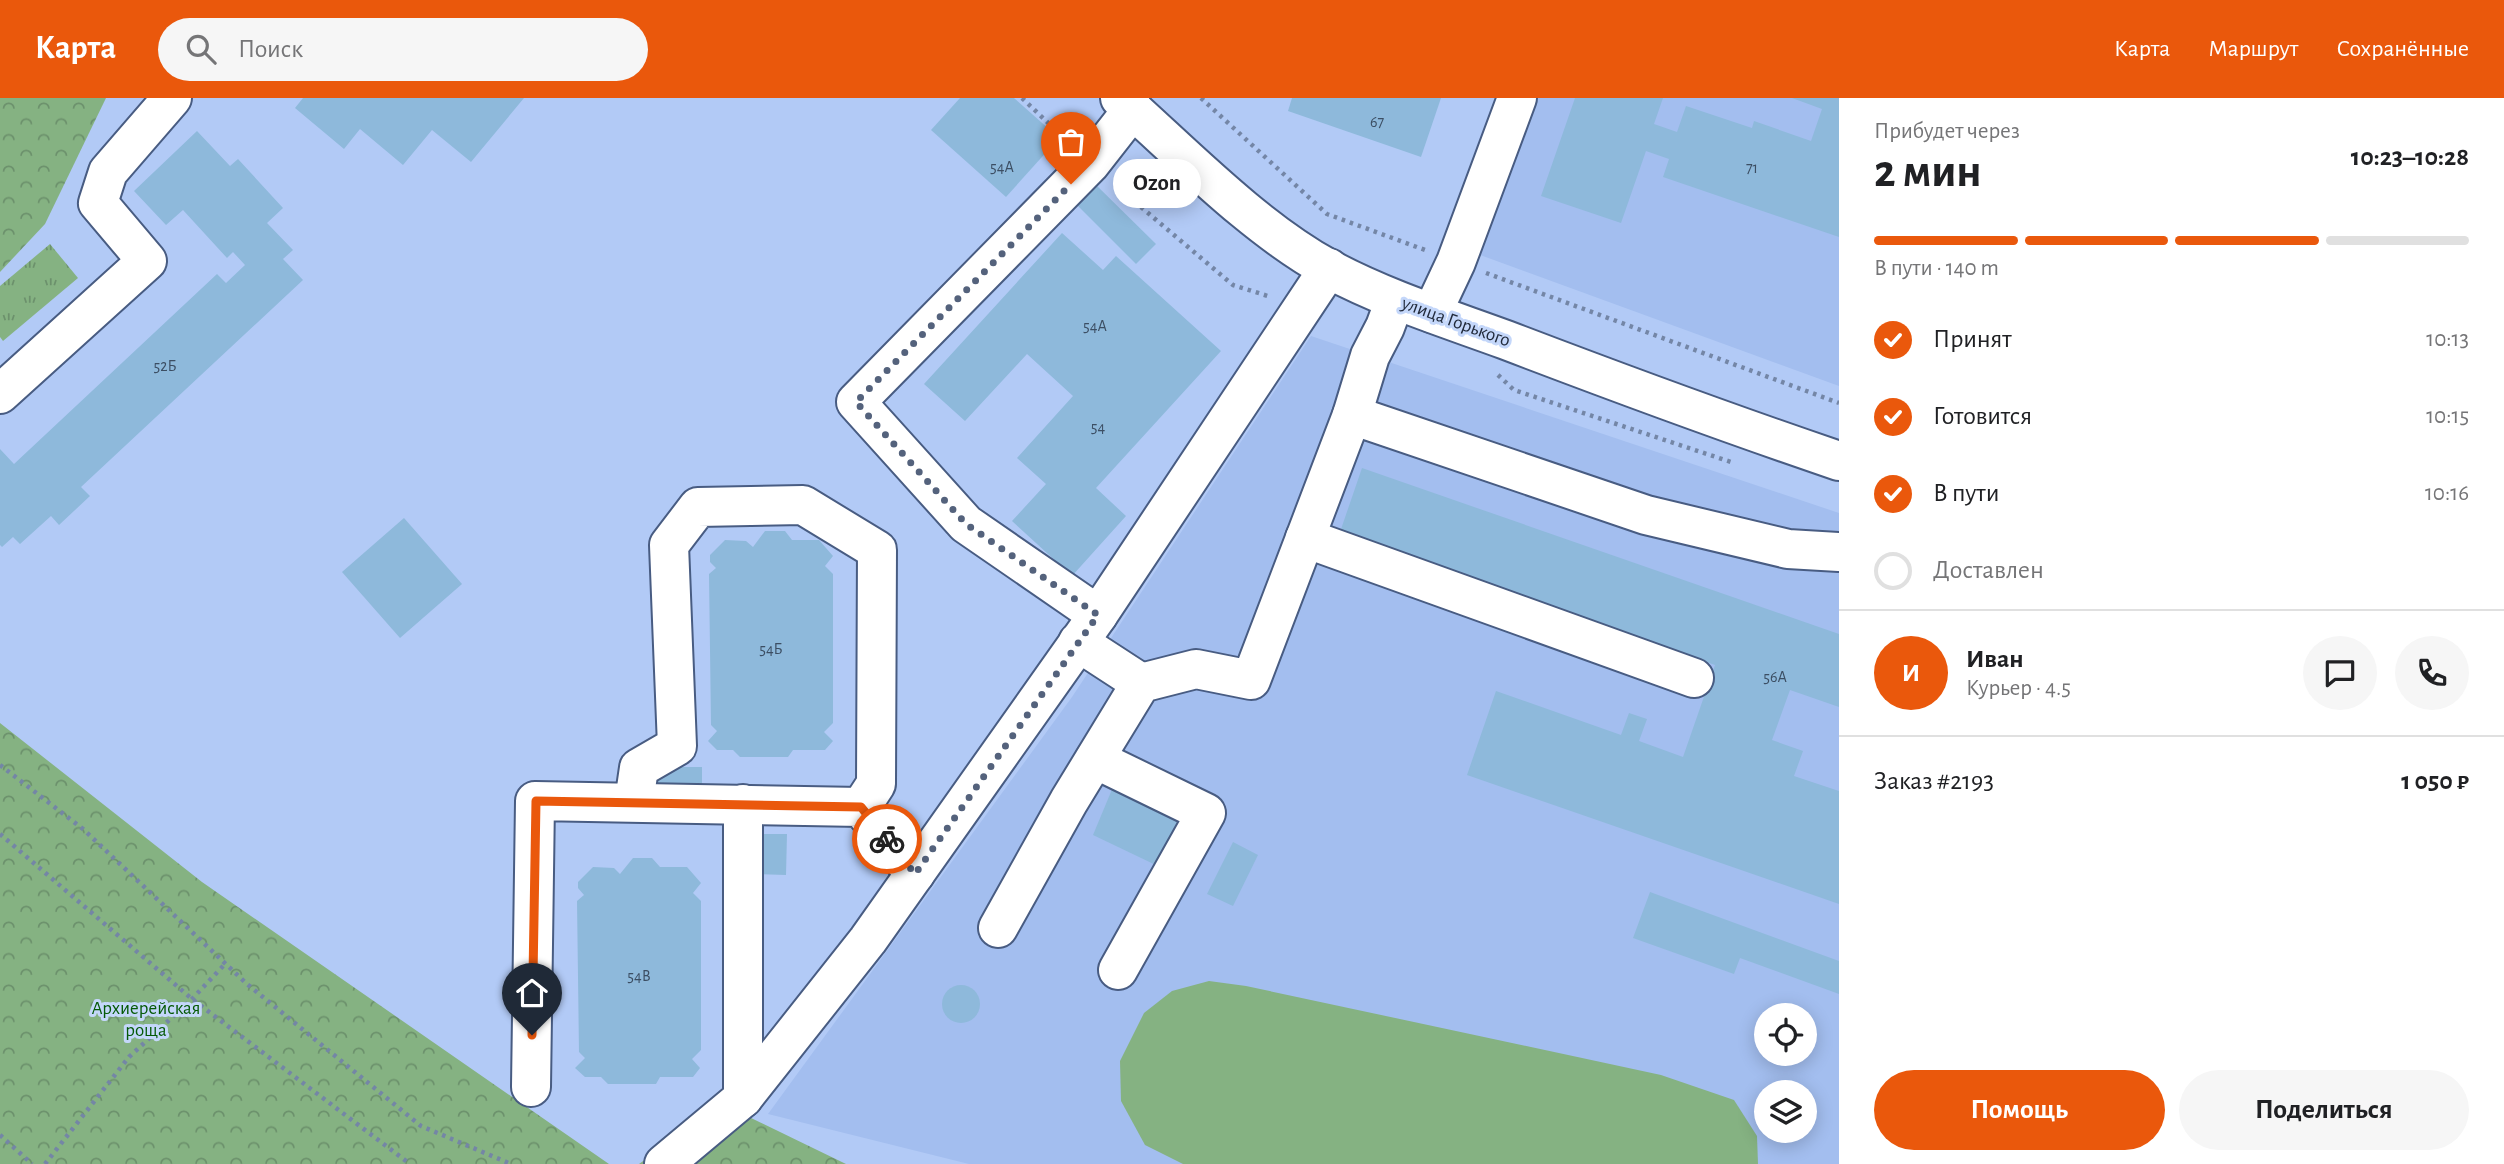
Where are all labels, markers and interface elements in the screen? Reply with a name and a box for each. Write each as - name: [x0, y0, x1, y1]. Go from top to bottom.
- search box: [158, 18, 648, 81]
- icon: search: [182, 30, 220, 68]
- text: Карта: [35, 32, 116, 65]
- text: Поиск: [238, 36, 303, 62]
- text: Карта: [2114, 37, 2170, 61]
- text: Маршрут: [2208, 37, 2298, 61]
- text: Сохранённые: [2336, 37, 2469, 61]
- pin: [1041, 112, 1101, 184]
- house number: 67: [1370, 114, 1384, 130]
- text: Прибудет через: [1874, 120, 2020, 143]
- icon: bag: [1052, 123, 1090, 161]
- text: 10:23–10:28: [2351, 144, 2469, 170]
- text: 2 мин: [1874, 149, 1982, 195]
- house number: 54А: [990, 159, 1014, 175]
- callout: Ozon: [1113, 160, 1200, 208]
- house number: 71: [1746, 160, 1758, 176]
- text: Ozon: [1133, 172, 1181, 195]
- text: В пути · 140 m: [1874, 257, 1999, 280]
- street label: улица Горького: [1398, 293, 1513, 350]
- house number: 54А: [1083, 318, 1107, 334]
- icon: check: [1874, 321, 1912, 359]
- text: Принят: [1933, 326, 2012, 352]
- text: 10:13: [2426, 328, 2469, 351]
- house number: 52Б: [153, 358, 177, 374]
- icon: check: [1874, 398, 1912, 436]
- text: Готовится: [1933, 403, 2032, 429]
- text: 10:15: [2426, 405, 2469, 428]
- house number: 54: [1091, 419, 1105, 435]
- icon: check: [1874, 475, 1912, 513]
- text: В пути: [1933, 480, 1999, 506]
- text: 10:16: [2425, 482, 2469, 505]
- text: Доставлен: [1933, 557, 2044, 583]
- button: chat: [2303, 636, 2377, 710]
- button: phone: [2395, 636, 2469, 710]
- house number: 54Б: [759, 641, 783, 657]
- text: Иван: [1966, 646, 2024, 672]
- text: И: [1902, 660, 1920, 686]
- house number: 56А: [1763, 669, 1787, 685]
- text: Курьер · 4.5: [1966, 677, 2071, 700]
- text: Заказ #2193: [1874, 768, 1994, 794]
- text: 1 050 ₽: [2401, 768, 2469, 794]
- courier: [852, 804, 922, 874]
- icon: bike: [868, 820, 906, 858]
- pin: [502, 963, 562, 1035]
- house number: 54В: [627, 968, 651, 984]
- icon: home: [513, 974, 551, 1012]
- park label: Архиерейская роща: [92, 999, 200, 1040]
- map controls: [1754, 1003, 1817, 1143]
- button: locate: [1754, 1003, 1817, 1066]
- button: Помощь: [1874, 1070, 2165, 1150]
- button: Поделиться: [2179, 1070, 2469, 1150]
- button: layers: [1754, 1080, 1817, 1143]

